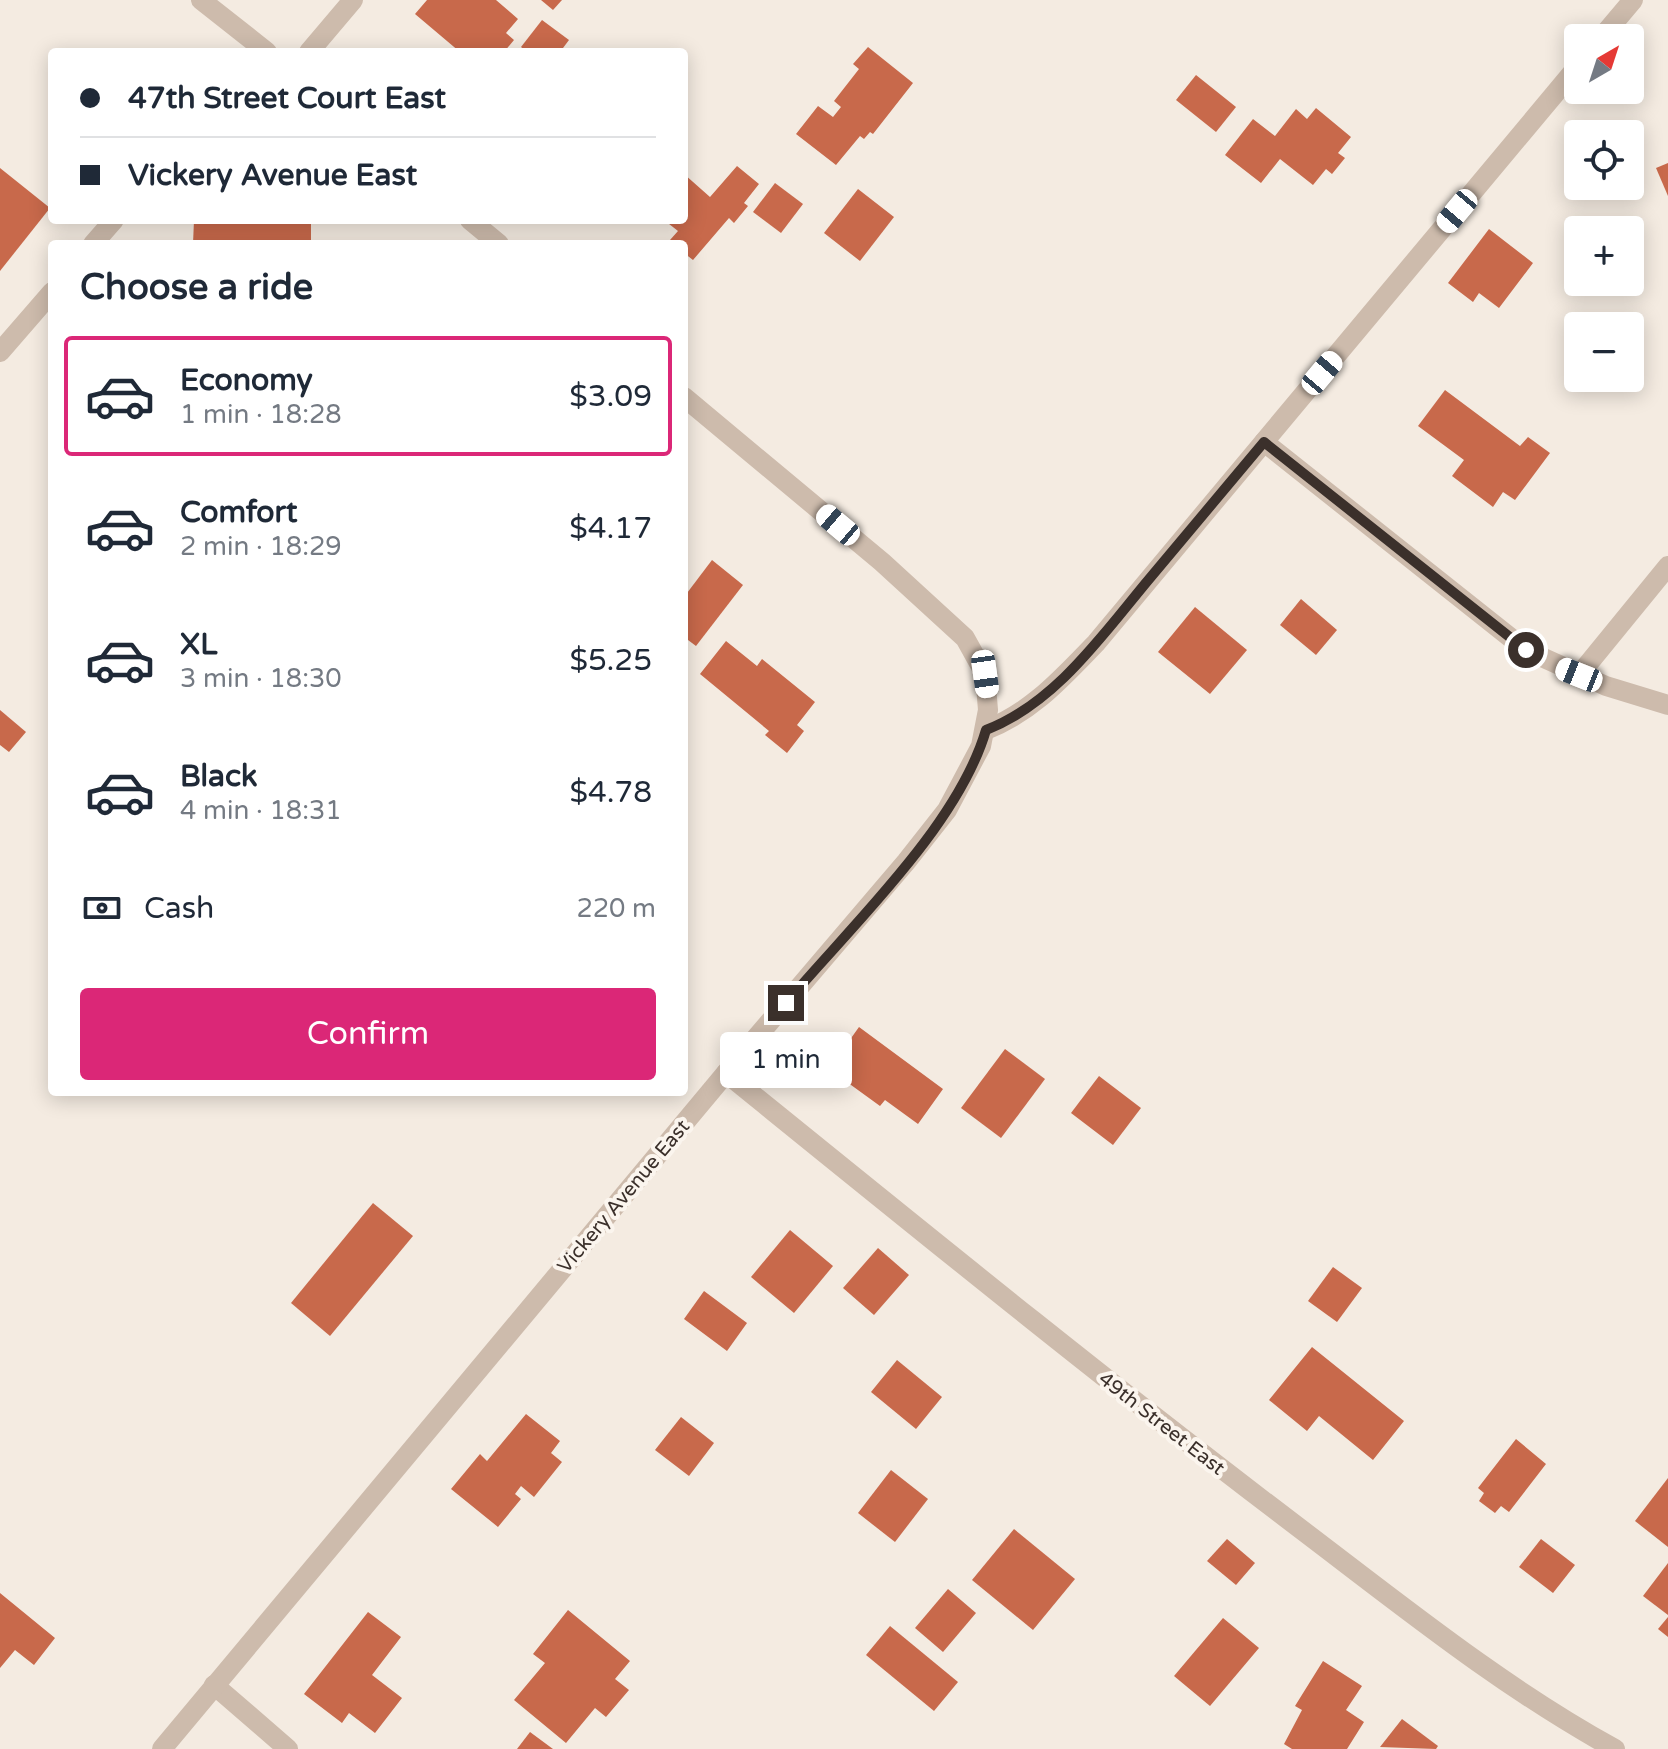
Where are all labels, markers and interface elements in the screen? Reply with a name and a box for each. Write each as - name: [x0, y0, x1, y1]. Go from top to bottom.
- north arrow: [1564, 24, 1644, 104]
- map controls: [1564, 24, 1644, 392]
- text: 47th Street Court East: [128, 80, 446, 117]
- button: locate: [1564, 120, 1644, 200]
- text: Vickery Avenue East: [128, 157, 417, 194]
- car: [1432, 185, 1482, 237]
- button: +: [1564, 216, 1644, 296]
- text: Choose a ride: [80, 266, 313, 309]
- button: −: [1564, 312, 1644, 392]
- car: [1297, 347, 1347, 399]
- icon: car: [84, 360, 156, 432]
- text: Economy: [180, 362, 313, 399]
- text: $3.09: [569, 378, 652, 415]
- text: 1 min · 18:28: [180, 399, 342, 430]
- icon: car: [84, 492, 156, 564]
- text: Comfort: [180, 494, 298, 531]
- car: [812, 500, 864, 550]
- text: $4.17: [569, 510, 652, 547]
- text: 2 min · 18:29: [180, 531, 342, 562]
- icon: car: [84, 624, 156, 696]
- text: XL: [180, 626, 217, 663]
- route start: [1508, 632, 1544, 668]
- text: $5.25: [570, 642, 652, 679]
- car: [970, 649, 1000, 699]
- car: [1552, 655, 1606, 695]
- text: 3 min · 18:30: [180, 663, 342, 694]
- icon: car: [84, 756, 156, 828]
- text: Black: [180, 758, 257, 795]
- text: $4.78: [570, 774, 652, 811]
- text: 4 min · 18:31: [180, 795, 342, 826]
- icon: cash: [80, 886, 124, 930]
- text: Cash: [144, 890, 214, 927]
- text: 220 m: [576, 893, 656, 924]
- route end: [768, 985, 804, 1021]
- button: Confirm: [80, 988, 656, 1080]
- callout: 1 min: [720, 1031, 852, 1087]
- text: 1 min: [751, 1044, 821, 1075]
- street label: Vickery Avenue East: [553, 1115, 695, 1278]
- street label: 49th Street East: [1094, 1367, 1230, 1481]

